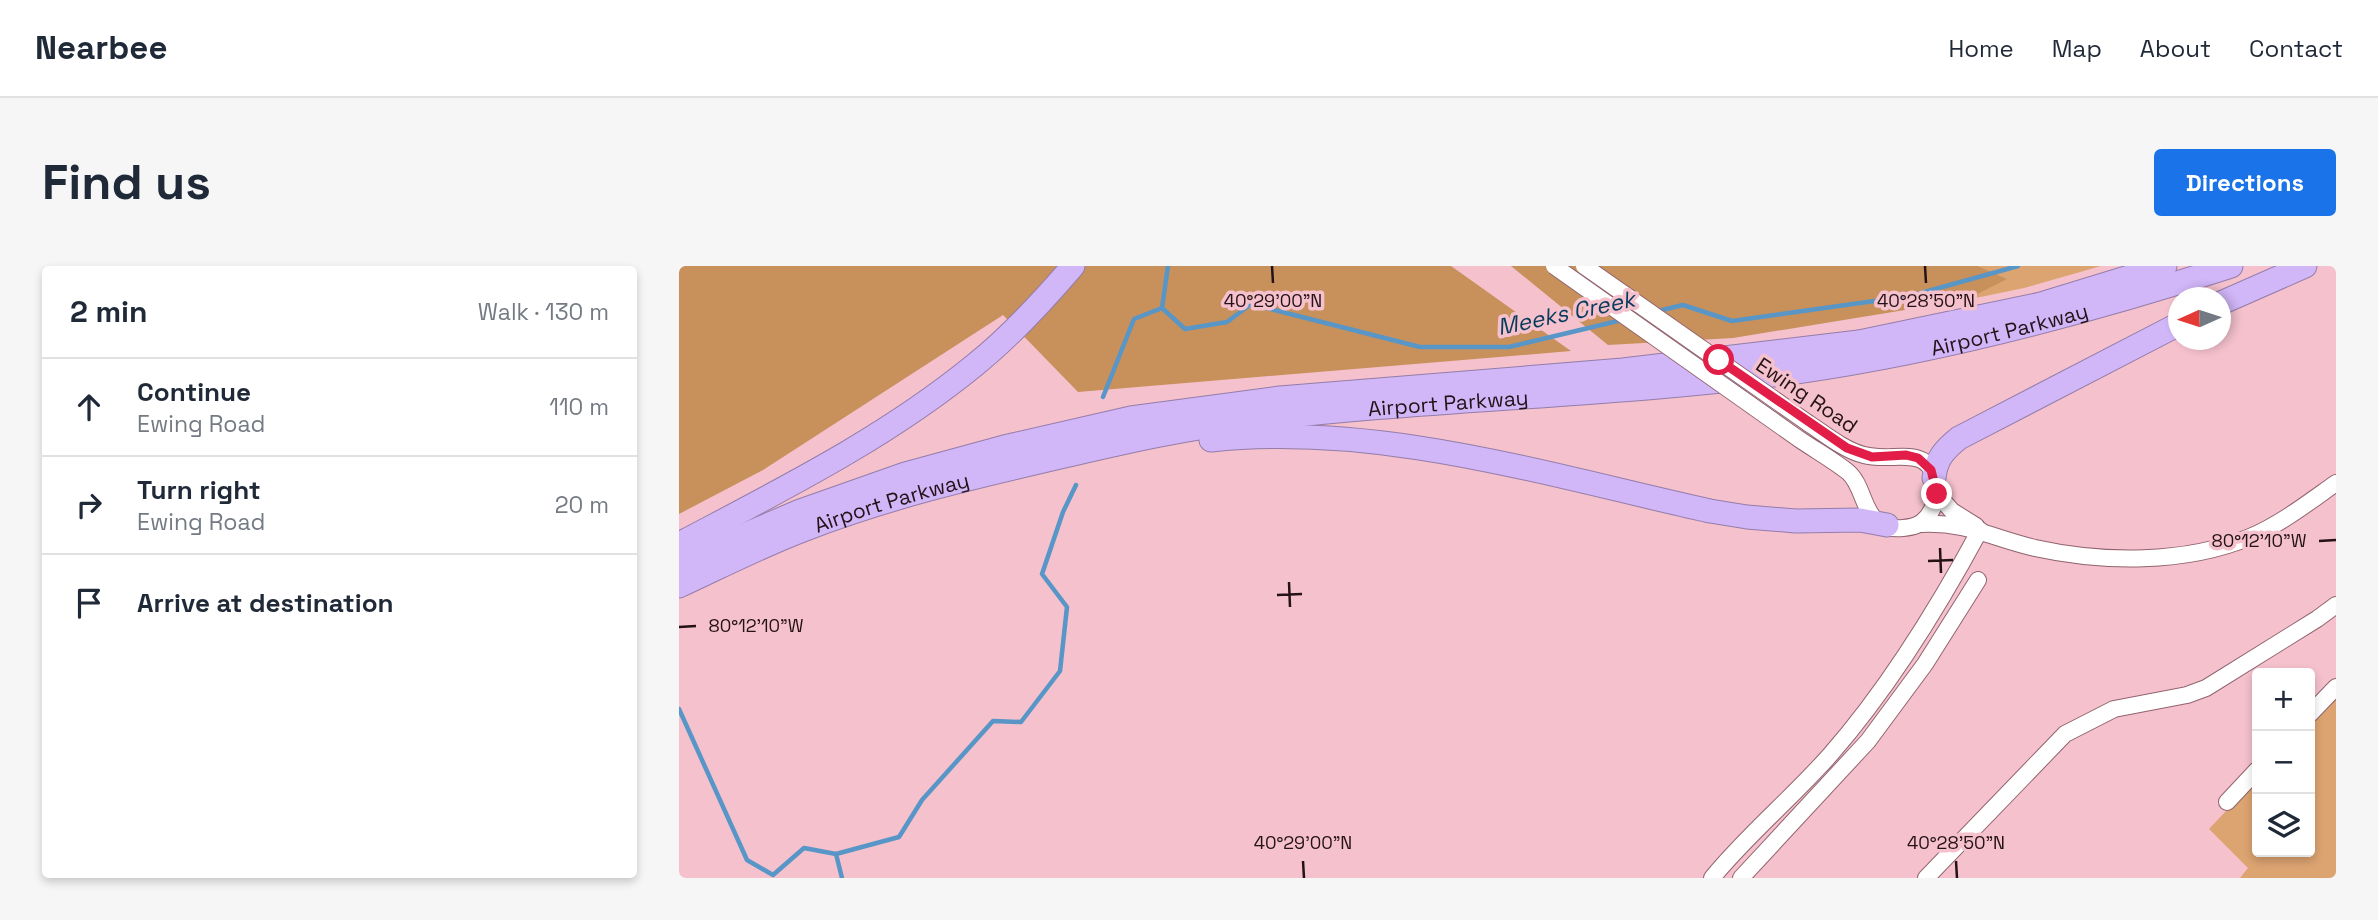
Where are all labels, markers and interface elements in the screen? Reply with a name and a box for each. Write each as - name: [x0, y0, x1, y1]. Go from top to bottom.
- text: Nearbee: [35, 27, 167, 69]
- text: Home: [1948, 33, 2014, 64]
- text: Map: [2052, 33, 2102, 64]
- text: About: [2140, 33, 2211, 64]
- text: Contact: [2249, 33, 2343, 64]
- button: Directions: [2154, 149, 2336, 216]
- text: Find us: [42, 151, 211, 213]
- water label: Meeks Creek: [1494, 283, 1640, 342]
- north arrow: [2168, 287, 2231, 350]
- text: 40°29'00"N: [1224, 289, 1322, 312]
- text: 40°28'50"N: [1877, 289, 1975, 312]
- text: 2 min: [70, 292, 148, 331]
- street label: Airport Parkway: [1928, 296, 2091, 361]
- text: Walk · 130 m: [478, 297, 609, 327]
- route start: [1703, 344, 1734, 375]
- street label: Ewing Road: [1751, 351, 1863, 439]
- text: Continue: [137, 375, 251, 409]
- street label: Airport Parkway: [1367, 383, 1529, 422]
- icon: ahead: [70, 388, 108, 426]
- text: 110 m: [549, 392, 609, 422]
- text: Ewing Road: [137, 409, 265, 439]
- street label: Airport Parkway: [810, 466, 972, 538]
- text: Turn right: [137, 473, 261, 507]
- route end: [1921, 478, 1952, 509]
- icon: right: [70, 486, 108, 524]
- text: 20 m: [555, 490, 609, 520]
- text: Ewing Road: [137, 507, 265, 537]
- text: 80°12'10"W: [2212, 529, 2307, 552]
- icon: arrive: [70, 584, 108, 622]
- text: Arrive at destination: [137, 586, 394, 620]
- text: 80°12'10"W: [709, 614, 804, 637]
- map controls: [2252, 668, 2315, 857]
- button: +: [2252, 668, 2315, 731]
- button: −: [2252, 731, 2315, 794]
- button: layers: [2252, 794, 2315, 857]
- text: 40°29'00"N: [1254, 831, 1352, 854]
- text: 40°28'50"N: [1907, 831, 2005, 854]

